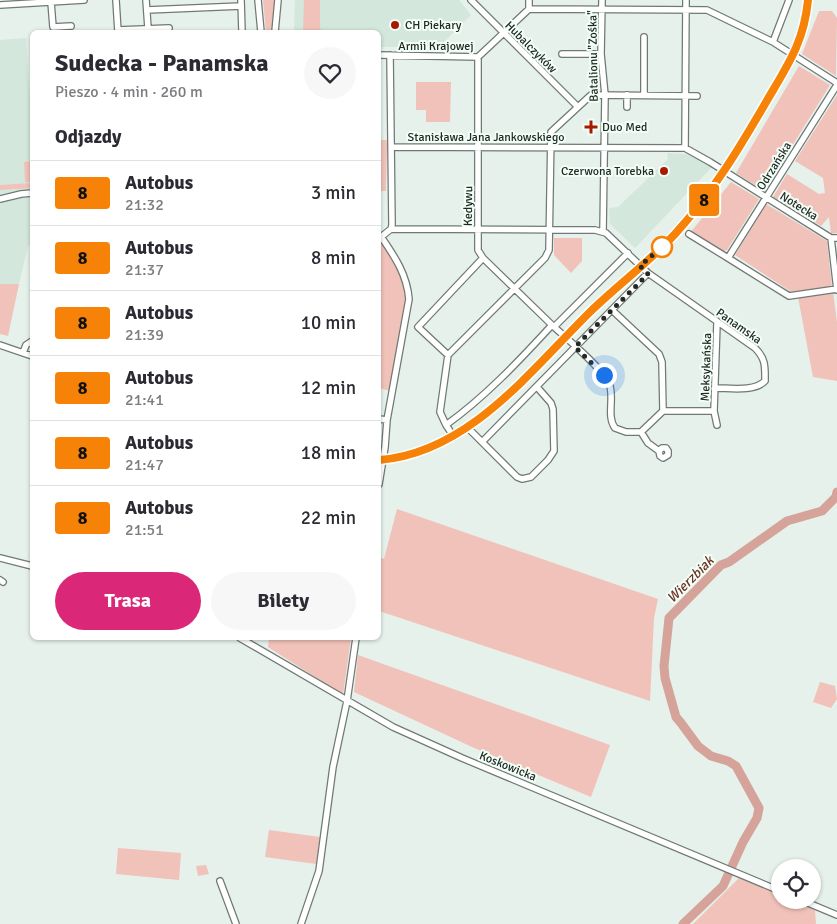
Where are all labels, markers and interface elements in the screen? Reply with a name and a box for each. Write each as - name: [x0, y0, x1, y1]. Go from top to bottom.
- street label: Batalionu "Zośka": [585, 10, 602, 102]
- place label: CH Piekary: [405, 18, 462, 33]
- street label: Hubalczyków: [501, 18, 560, 77]
- marker: CH Piekary: [389, 19, 401, 31]
- street label: Armii Krajowej: [398, 39, 474, 54]
- button: heart: [304, 47, 356, 99]
- text: Sudecka - Panamska: [55, 48, 269, 78]
- text: Pieszo · 4 min · 260 m: [55, 82, 203, 102]
- marker: Duo Med: [584, 120, 598, 134]
- place label: Duo Med: [602, 120, 647, 135]
- text: Odjazdy: [55, 125, 122, 149]
- street label: Stanisława Jana Jankowskiego: [408, 130, 564, 145]
- street label: Odrzańska: [754, 139, 795, 193]
- place label: Czerwona Torebka: [561, 164, 654, 179]
- marker: Czerwona Torebka: [658, 165, 670, 177]
- text: Autobus: [125, 171, 193, 195]
- text: 3 min: [311, 181, 356, 205]
- text: 8: [78, 182, 87, 204]
- line badge: 8: [688, 184, 720, 216]
- street label: Kedywu: [461, 186, 476, 226]
- text: 8: [699, 189, 709, 211]
- street label: Notecka: [777, 189, 821, 224]
- text: 21:32: [125, 195, 164, 215]
- text: Autobus: [125, 236, 193, 260]
- unlabelled marker: [651, 236, 673, 258]
- text: 8 min: [311, 246, 356, 270]
- text: 8: [78, 247, 87, 269]
- text: 21:37: [125, 260, 164, 280]
- text: Autobus: [125, 301, 193, 325]
- street label: Panamska: [713, 305, 764, 348]
- text: 10 min: [301, 311, 356, 335]
- text: 8: [78, 312, 87, 334]
- text: 21:39: [125, 325, 164, 345]
- street label: Meksykańska: [698, 332, 715, 402]
- your location: [592, 363, 617, 388]
- text: Autobus: [125, 366, 193, 390]
- text: 12 min: [301, 376, 356, 400]
- text: 8: [78, 377, 87, 399]
- text: 21:41: [125, 390, 164, 410]
- text: Autobus: [125, 431, 193, 455]
- text: 18 min: [301, 441, 356, 465]
- text: 8: [78, 442, 87, 464]
- text: 21:47: [125, 455, 164, 475]
- text: Autobus: [125, 496, 193, 520]
- text: 22 min: [301, 506, 356, 530]
- text: 8: [78, 507, 87, 529]
- text: 21:51: [125, 520, 164, 540]
- water label: Wierzbiak: [663, 551, 719, 606]
- button: Trasa: [55, 572, 201, 630]
- button: Bilety: [211, 572, 356, 630]
- street label: Koskowicka: [477, 748, 539, 785]
- map controls: [771, 859, 821, 909]
- button: locate: [771, 859, 821, 909]

